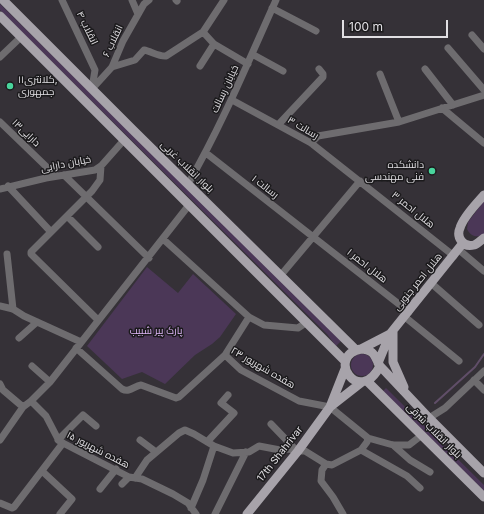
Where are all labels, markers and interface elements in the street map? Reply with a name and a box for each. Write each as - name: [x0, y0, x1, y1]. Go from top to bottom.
- street label: انقلاب ۴: [74, 9, 100, 47]
- scale bar: [344, 12, 450, 38]
- text: 100 m: [349, 19, 383, 34]
- street label: انقلاب ۶: [100, 23, 126, 59]
- street label: خیابان رسالت: [209, 63, 241, 115]
- place label: کلانتری۱۱, جمهوری: [18, 74, 58, 98]
- marker: کلانتری۱۱, جمهوری: [5, 81, 15, 91]
- street label: رسالت ۳: [285, 114, 321, 142]
- street label: دارایی۱۳: [10, 117, 42, 149]
- street label: بلوار انقلاب غربی: [158, 139, 216, 195]
- street label: خیابان دارایی: [40, 153, 92, 175]
- place label: دانشکده فنی مهندسی: [365, 159, 424, 182]
- marker: دانشکده فنی مهندسی: [427, 166, 437, 176]
- street label: رسالت ۱: [249, 173, 281, 201]
- street label: هلال احمر ۳: [389, 189, 437, 231]
- street label: هلال احمر ۱: [344, 246, 390, 286]
- street label: هلال احمر جنوبی: [391, 251, 445, 313]
- park label: پارک پیر شبیب: [130, 325, 182, 337]
- street label: هفده شهریور ۲۳: [229, 345, 297, 391]
- street label: بلوار انقلاب شرقی: [404, 401, 464, 461]
- street label: 17th Shahrivar: [255, 424, 305, 484]
- street label: هفده شهریور ۱۵: [65, 429, 131, 471]

